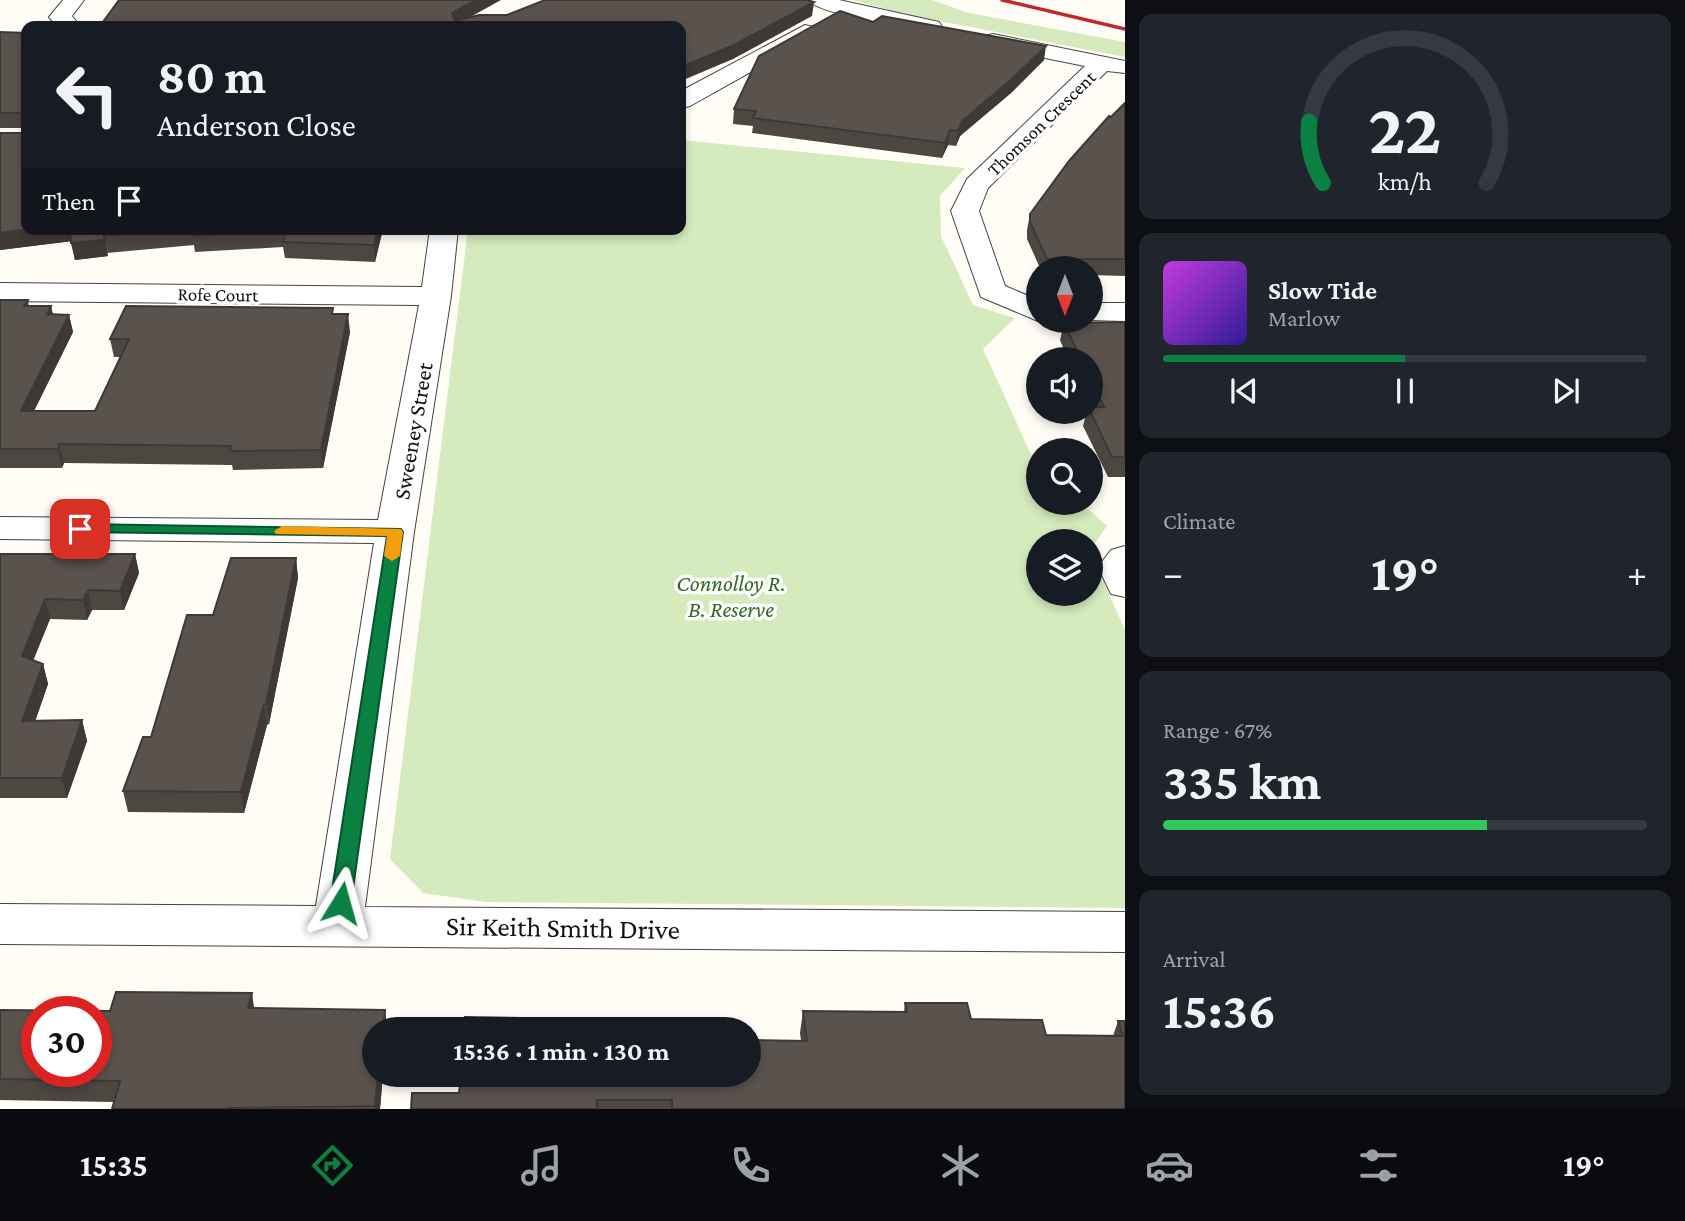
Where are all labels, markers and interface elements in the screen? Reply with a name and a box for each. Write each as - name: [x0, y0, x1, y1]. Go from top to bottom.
- icon: left: [42, 49, 133, 140]
- text: 80 m: [157, 49, 266, 104]
- street label: Thomson Crescent: [983, 66, 1100, 180]
- text: 22: [1368, 88, 1442, 169]
- text: Anderson Close: [157, 107, 356, 143]
- text: km/h: [1378, 167, 1432, 194]
- icon: arrive: [110, 182, 148, 220]
- text: Then: [42, 187, 96, 216]
- north arrow: [1026, 256, 1102, 332]
- map controls: [1026, 256, 1103, 606]
- text: Slow Tide: [1268, 276, 1377, 305]
- street label: Rofe Court: [177, 283, 259, 306]
- text: Marlow: [1268, 305, 1340, 331]
- button: sound: [1026, 347, 1103, 424]
- street label: Sweeney Street: [388, 360, 438, 502]
- icon: previous: [1225, 372, 1263, 410]
- icon: pause: [1386, 372, 1424, 410]
- icon: next: [1547, 372, 1585, 410]
- button: search: [1026, 438, 1103, 515]
- pin: [50, 499, 110, 559]
- text: Climate: [1163, 508, 1235, 534]
- icon: arrive: [61, 510, 99, 548]
- button: layers: [1026, 529, 1103, 606]
- text: 19°: [1371, 543, 1439, 601]
- text: −: [1163, 552, 1183, 594]
- text: +: [1627, 552, 1647, 594]
- park label: Connolloy R. B. Reserve: [676, 570, 786, 622]
- text: Range · 67%: [1163, 717, 1272, 743]
- text: 335 km: [1163, 752, 1321, 810]
- position arrow: [304, 866, 378, 940]
- street label: Sir Keith Smith Drive: [446, 910, 680, 945]
- text: Arrival: [1163, 946, 1226, 972]
- text: 15:36: [1163, 981, 1276, 1039]
- speed limit sign: 30: [21, 996, 112, 1087]
- text: 15:36 · 1 min · 130 m: [453, 1037, 670, 1066]
- icon: directions: [308, 1141, 357, 1190]
- icon: music: [517, 1141, 566, 1190]
- icon: phone: [726, 1141, 775, 1190]
- icon: climate: [936, 1141, 985, 1190]
- icon: car: [1145, 1141, 1194, 1190]
- icon: filters: [1354, 1141, 1403, 1190]
- text: 15:35: [80, 1147, 148, 1183]
- text: 19°: [1563, 1147, 1605, 1183]

